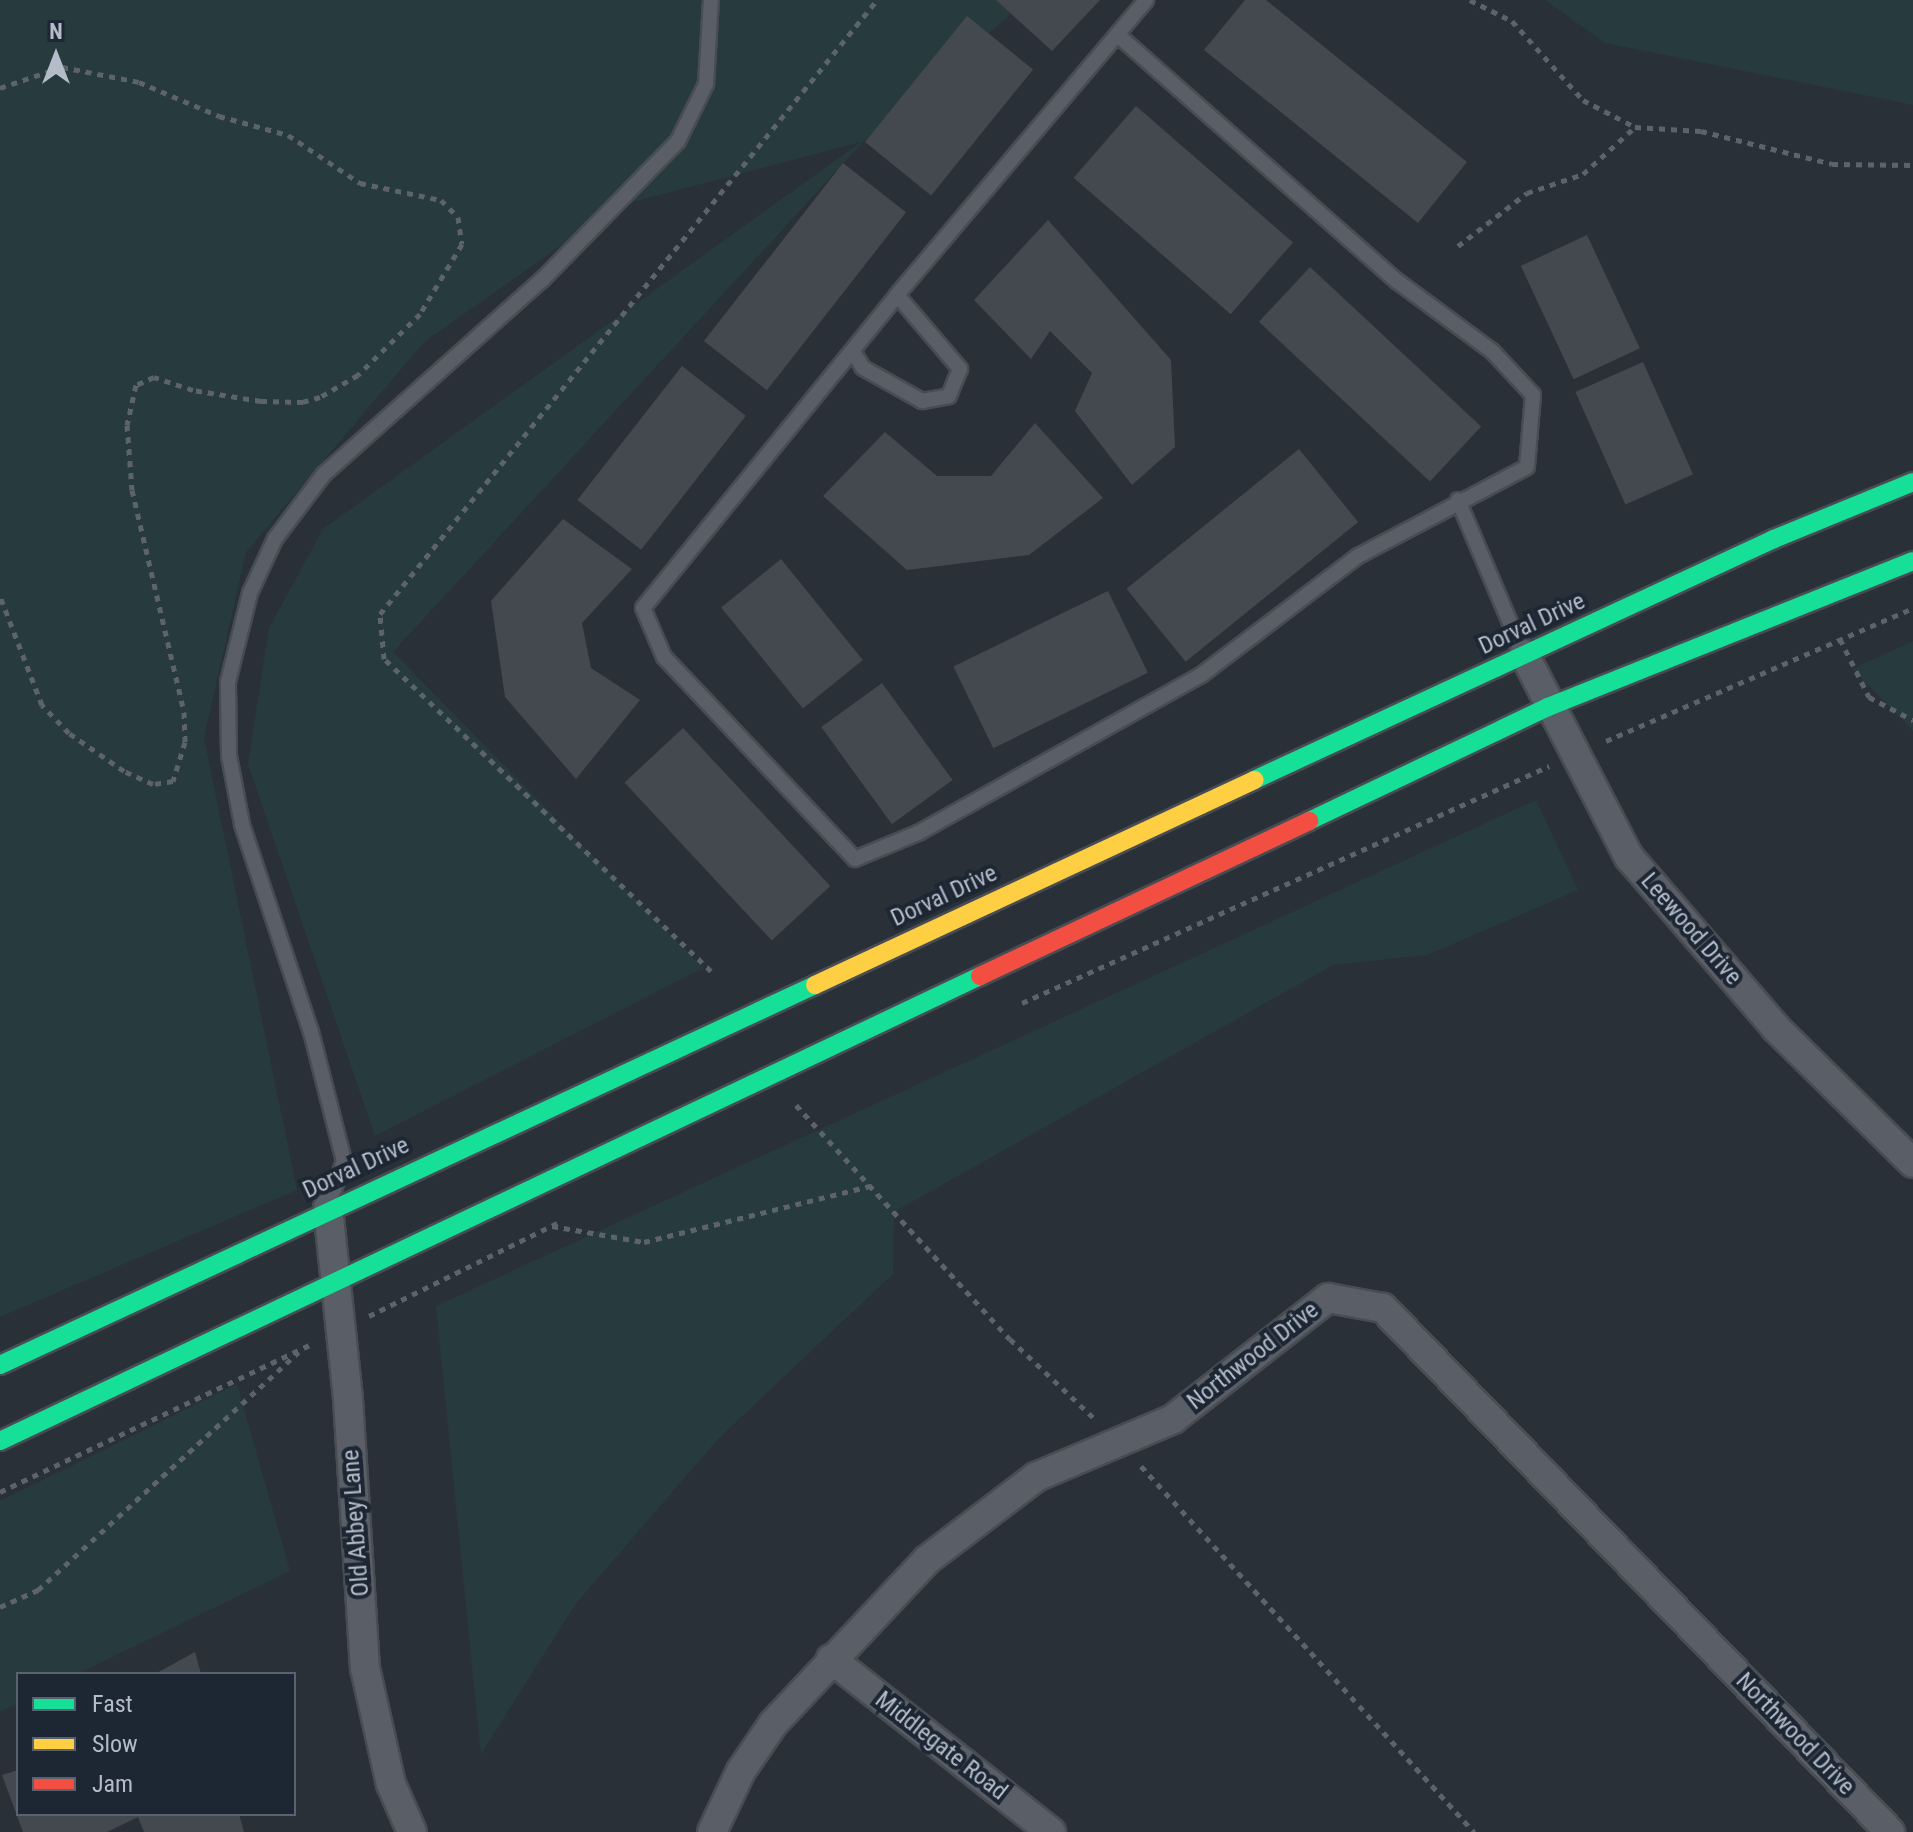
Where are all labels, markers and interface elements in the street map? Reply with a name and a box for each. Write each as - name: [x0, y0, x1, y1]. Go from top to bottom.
- north arrow: [16, 16, 96, 96]
- text: N: [49, 19, 63, 44]
- street label: Dorval Drive: [1474, 587, 1590, 661]
- street label: Dorval Drive: [886, 859, 1002, 933]
- street label: Leewood Drive: [1635, 867, 1747, 991]
- street label: Dorval Drive: [298, 1131, 414, 1205]
- street label: Northwood Drive: [1182, 1296, 1324, 1416]
- street label: Old Abbey Lane: [336, 1449, 376, 1597]
- street label: Northwood Drive: [1730, 1667, 1860, 1801]
- legend: [16, 1672, 296, 1816]
- street label: Middlegate Road: [869, 1686, 1013, 1806]
- text: Fast: [92, 1690, 133, 1718]
- text: Slow: [92, 1730, 138, 1758]
- text: Jam: [92, 1770, 133, 1798]

